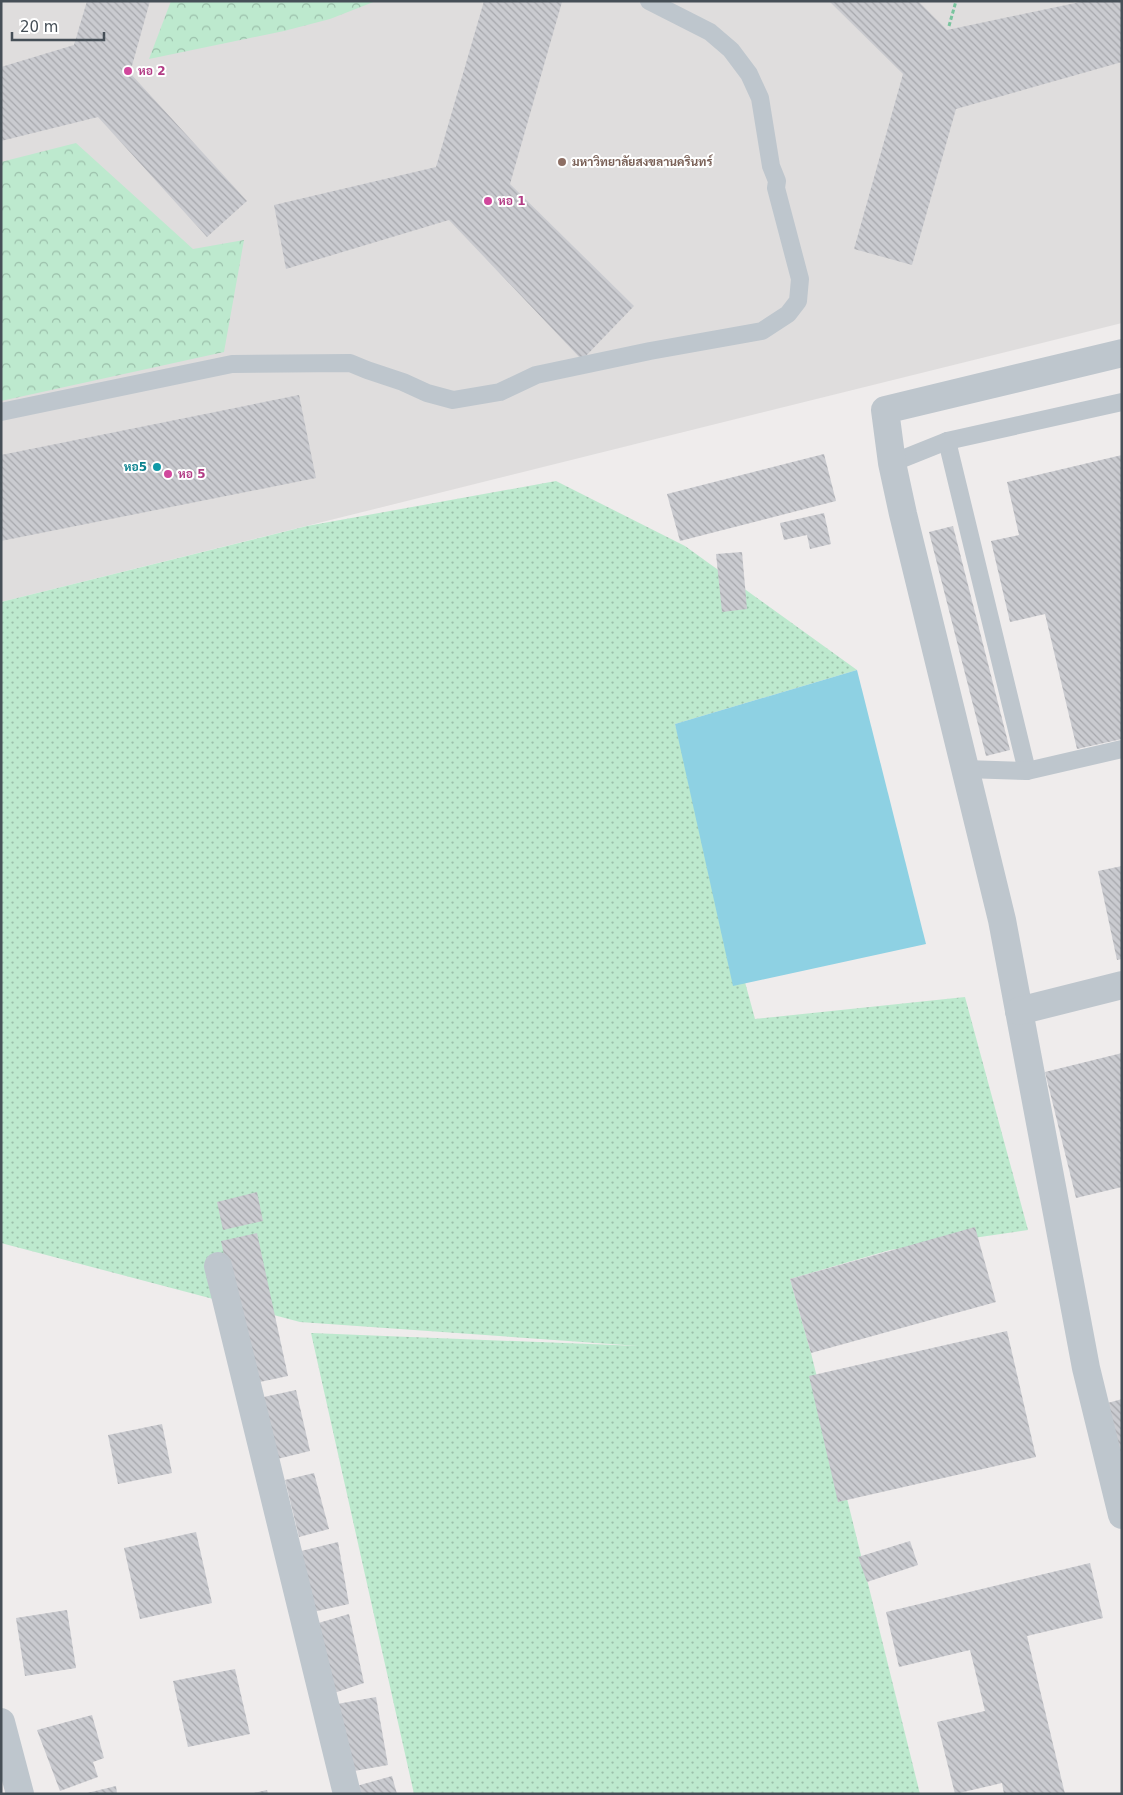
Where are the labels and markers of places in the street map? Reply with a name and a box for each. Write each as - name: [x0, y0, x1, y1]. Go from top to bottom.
- place label: หอ 2: [138, 64, 165, 78]
- marker: หอ 2: [122, 65, 134, 77]
- place label: มหาวิทยาลัยสงขลานครินทร์: [572, 154, 714, 169]
- marker: มหาวิทยาลัยสงขลานครินทร์: [556, 156, 568, 168]
- place label: หอ 1: [498, 194, 525, 208]
- marker: หอ 1: [482, 195, 494, 207]
- place label: หอ5: [124, 460, 147, 474]
- marker: หอ5: [151, 461, 163, 473]
- place label: หอ 5: [178, 467, 205, 481]
- marker: หอ 5: [162, 468, 174, 480]

